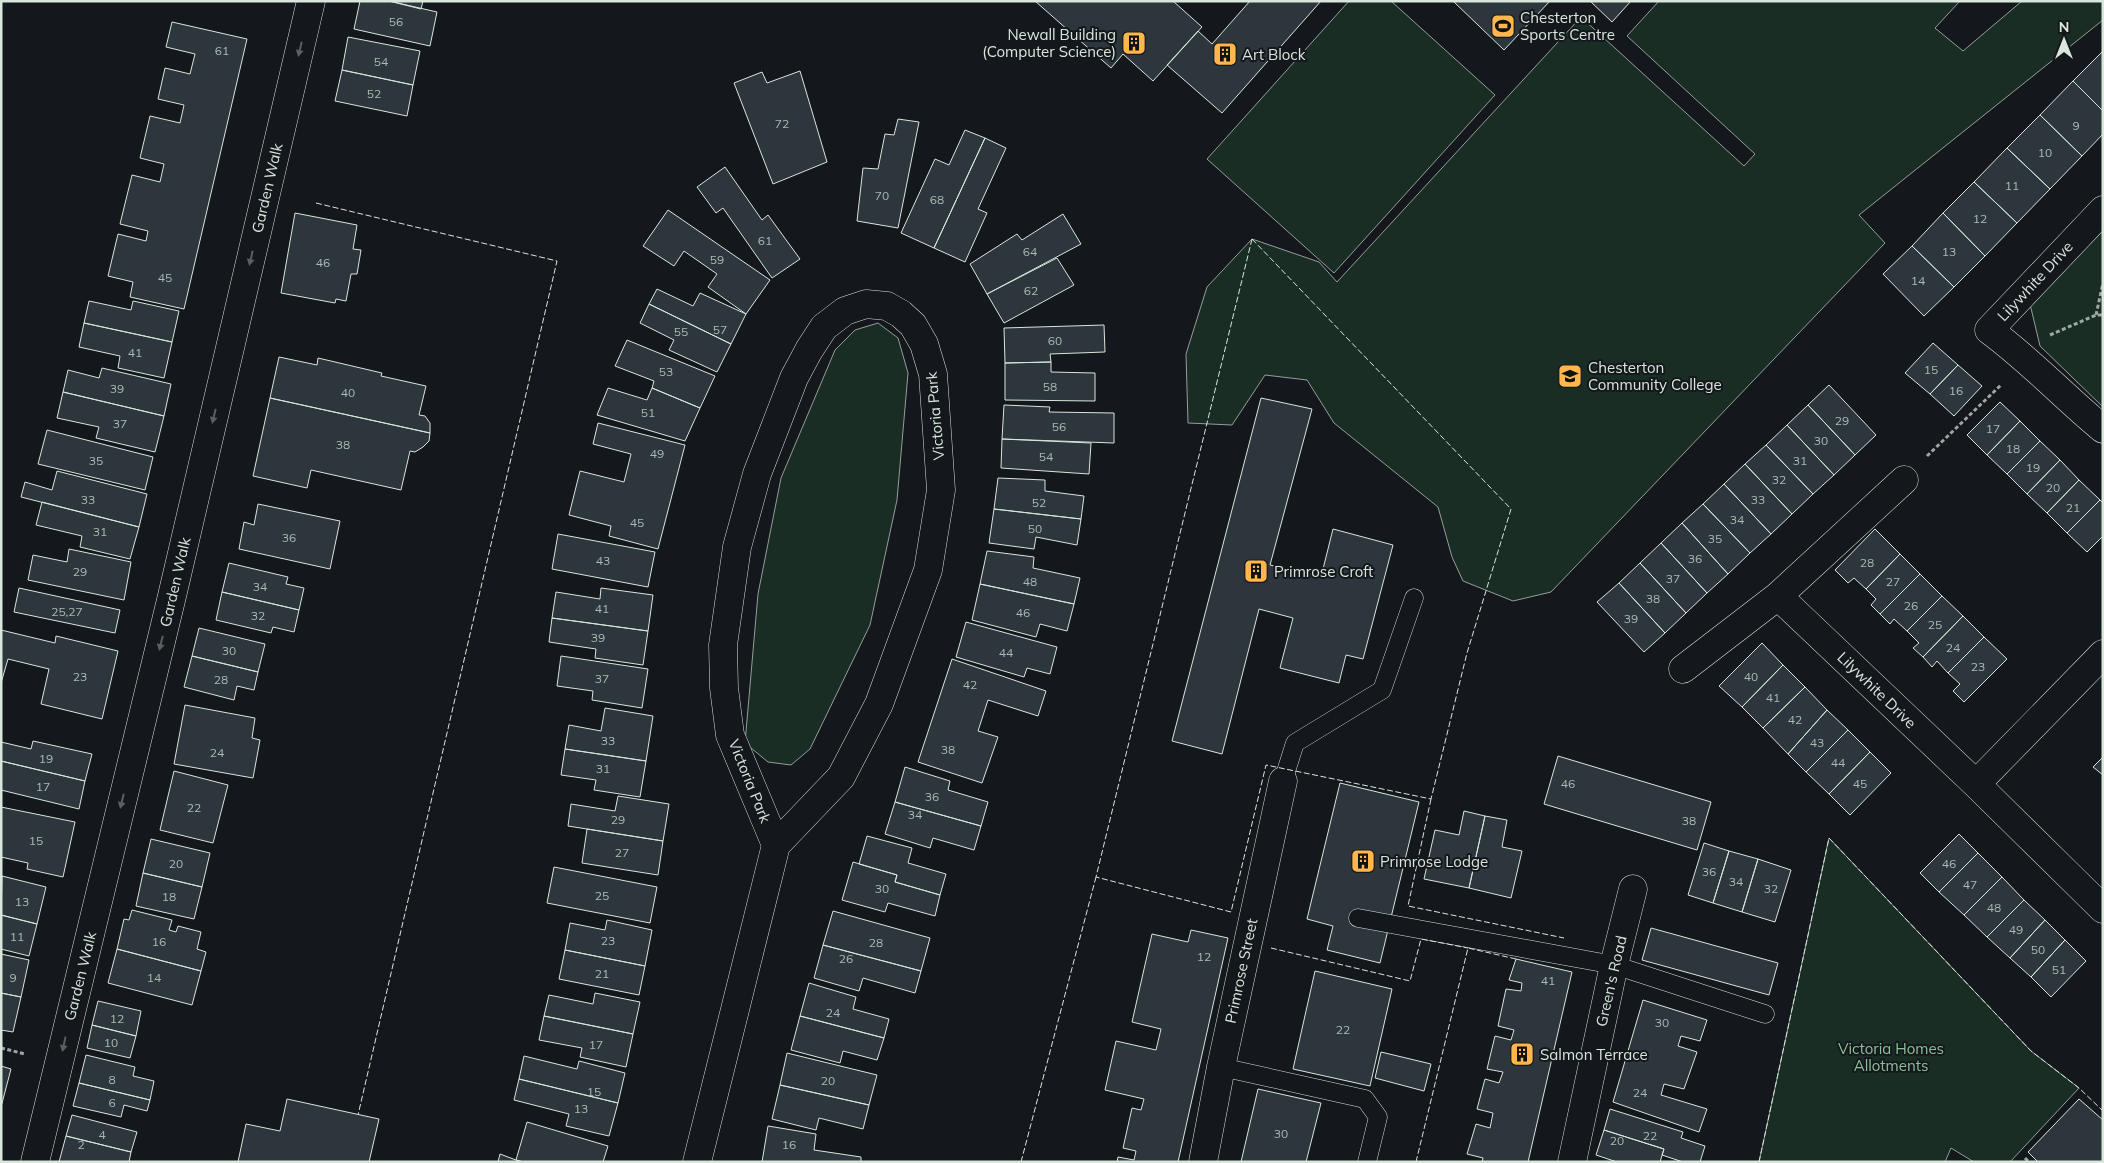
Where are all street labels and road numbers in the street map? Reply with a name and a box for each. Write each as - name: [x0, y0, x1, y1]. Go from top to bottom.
- street label: Garden Walk: [247, 141, 287, 235]
- street label: Lilywhite Drive: [1993, 237, 2077, 325]
- street label: Victoria Park: [922, 371, 948, 461]
- street label: Garden Walk: [155, 535, 195, 629]
- street label: Lilywhite Drive: [1834, 648, 1920, 732]
- street label: Victoria Park: [725, 736, 776, 826]
- street label: Primrose Street: [1221, 917, 1261, 1025]
- street label: Garden Walk: [60, 929, 100, 1023]
- street label: Green's Road: [1591, 934, 1631, 1028]

